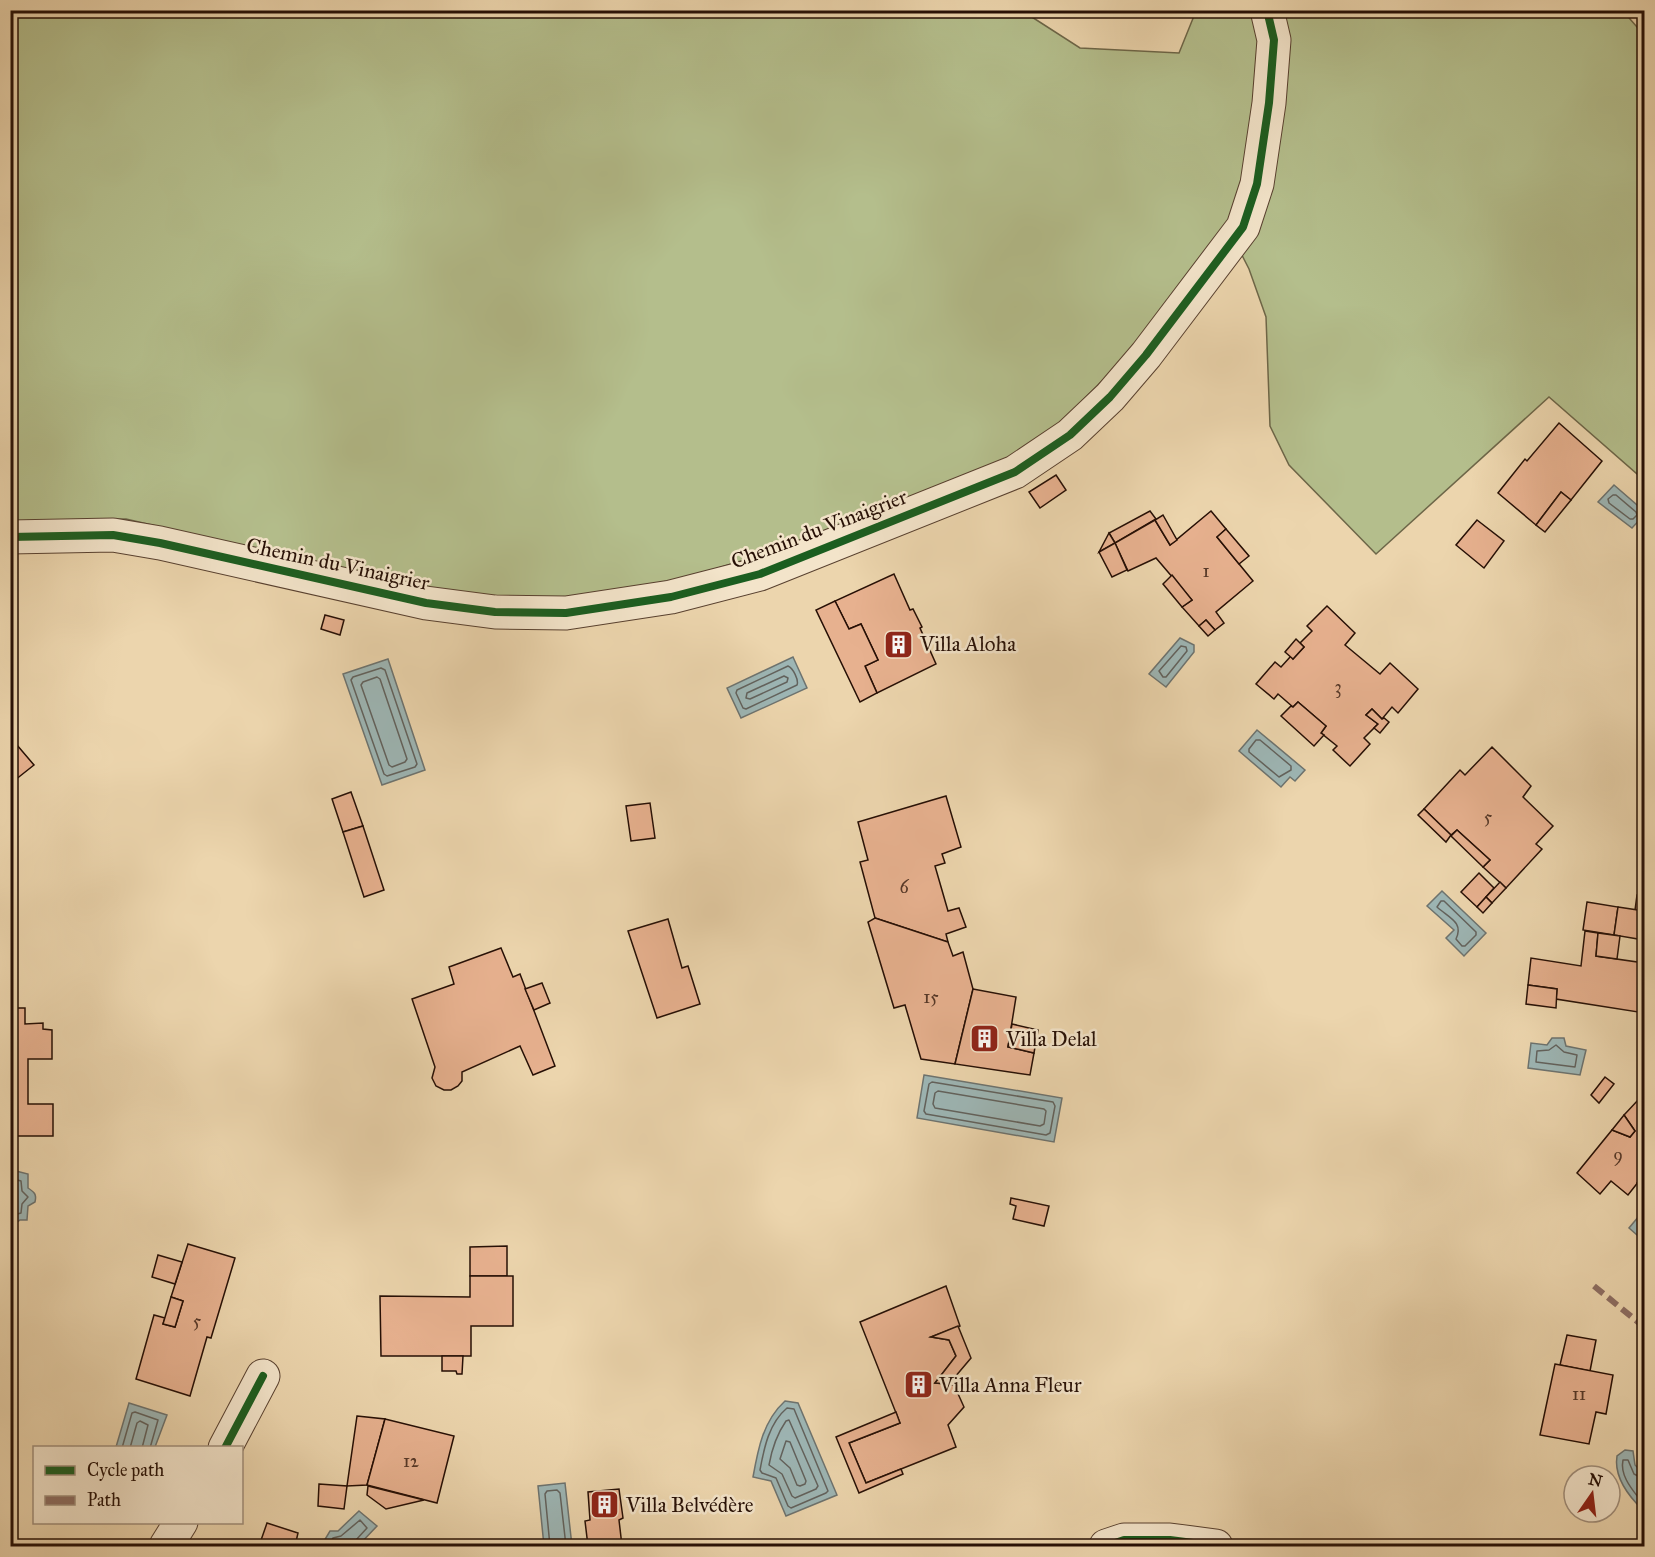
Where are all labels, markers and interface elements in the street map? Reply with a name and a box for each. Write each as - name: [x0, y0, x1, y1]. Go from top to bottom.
- street label: Chemin du Vinaigrier: [727, 483, 911, 575]
- street label: Chemin du Vinaigrier: [244, 532, 432, 596]
- house number: 1: [1202, 560, 1210, 582]
- building icon: Villa Aloha: [883, 628, 915, 660]
- place label: Villa Aloha: [919, 631, 1016, 657]
- house number: 3: [1334, 676, 1342, 698]
- house number: 5: [1484, 806, 1493, 828]
- house number: 6: [899, 876, 909, 898]
- house number: 15: [923, 986, 939, 1008]
- building icon: Villa Delal: [969, 1023, 1001, 1055]
- place label: Villa Delal: [1005, 1026, 1097, 1052]
- house number: 9: [1613, 1144, 1623, 1166]
- house number: 5: [193, 1310, 202, 1332]
- building icon: Villa Anna Fleur: [902, 1369, 934, 1401]
- place label: Villa Anna Fleur: [938, 1372, 1082, 1398]
- house number: 11: [1572, 1383, 1586, 1405]
- legend: [33, 1446, 243, 1524]
- house number: 12: [403, 1450, 419, 1472]
- text: Cycle path: [87, 1459, 164, 1481]
- north arrow: [1562, 1464, 1622, 1524]
- text: N: [1587, 1469, 1605, 1491]
- text: Path: [87, 1489, 121, 1511]
- building icon: Villa Belvédère: [589, 1489, 621, 1521]
- place label: Villa Belvédère: [625, 1492, 754, 1518]

